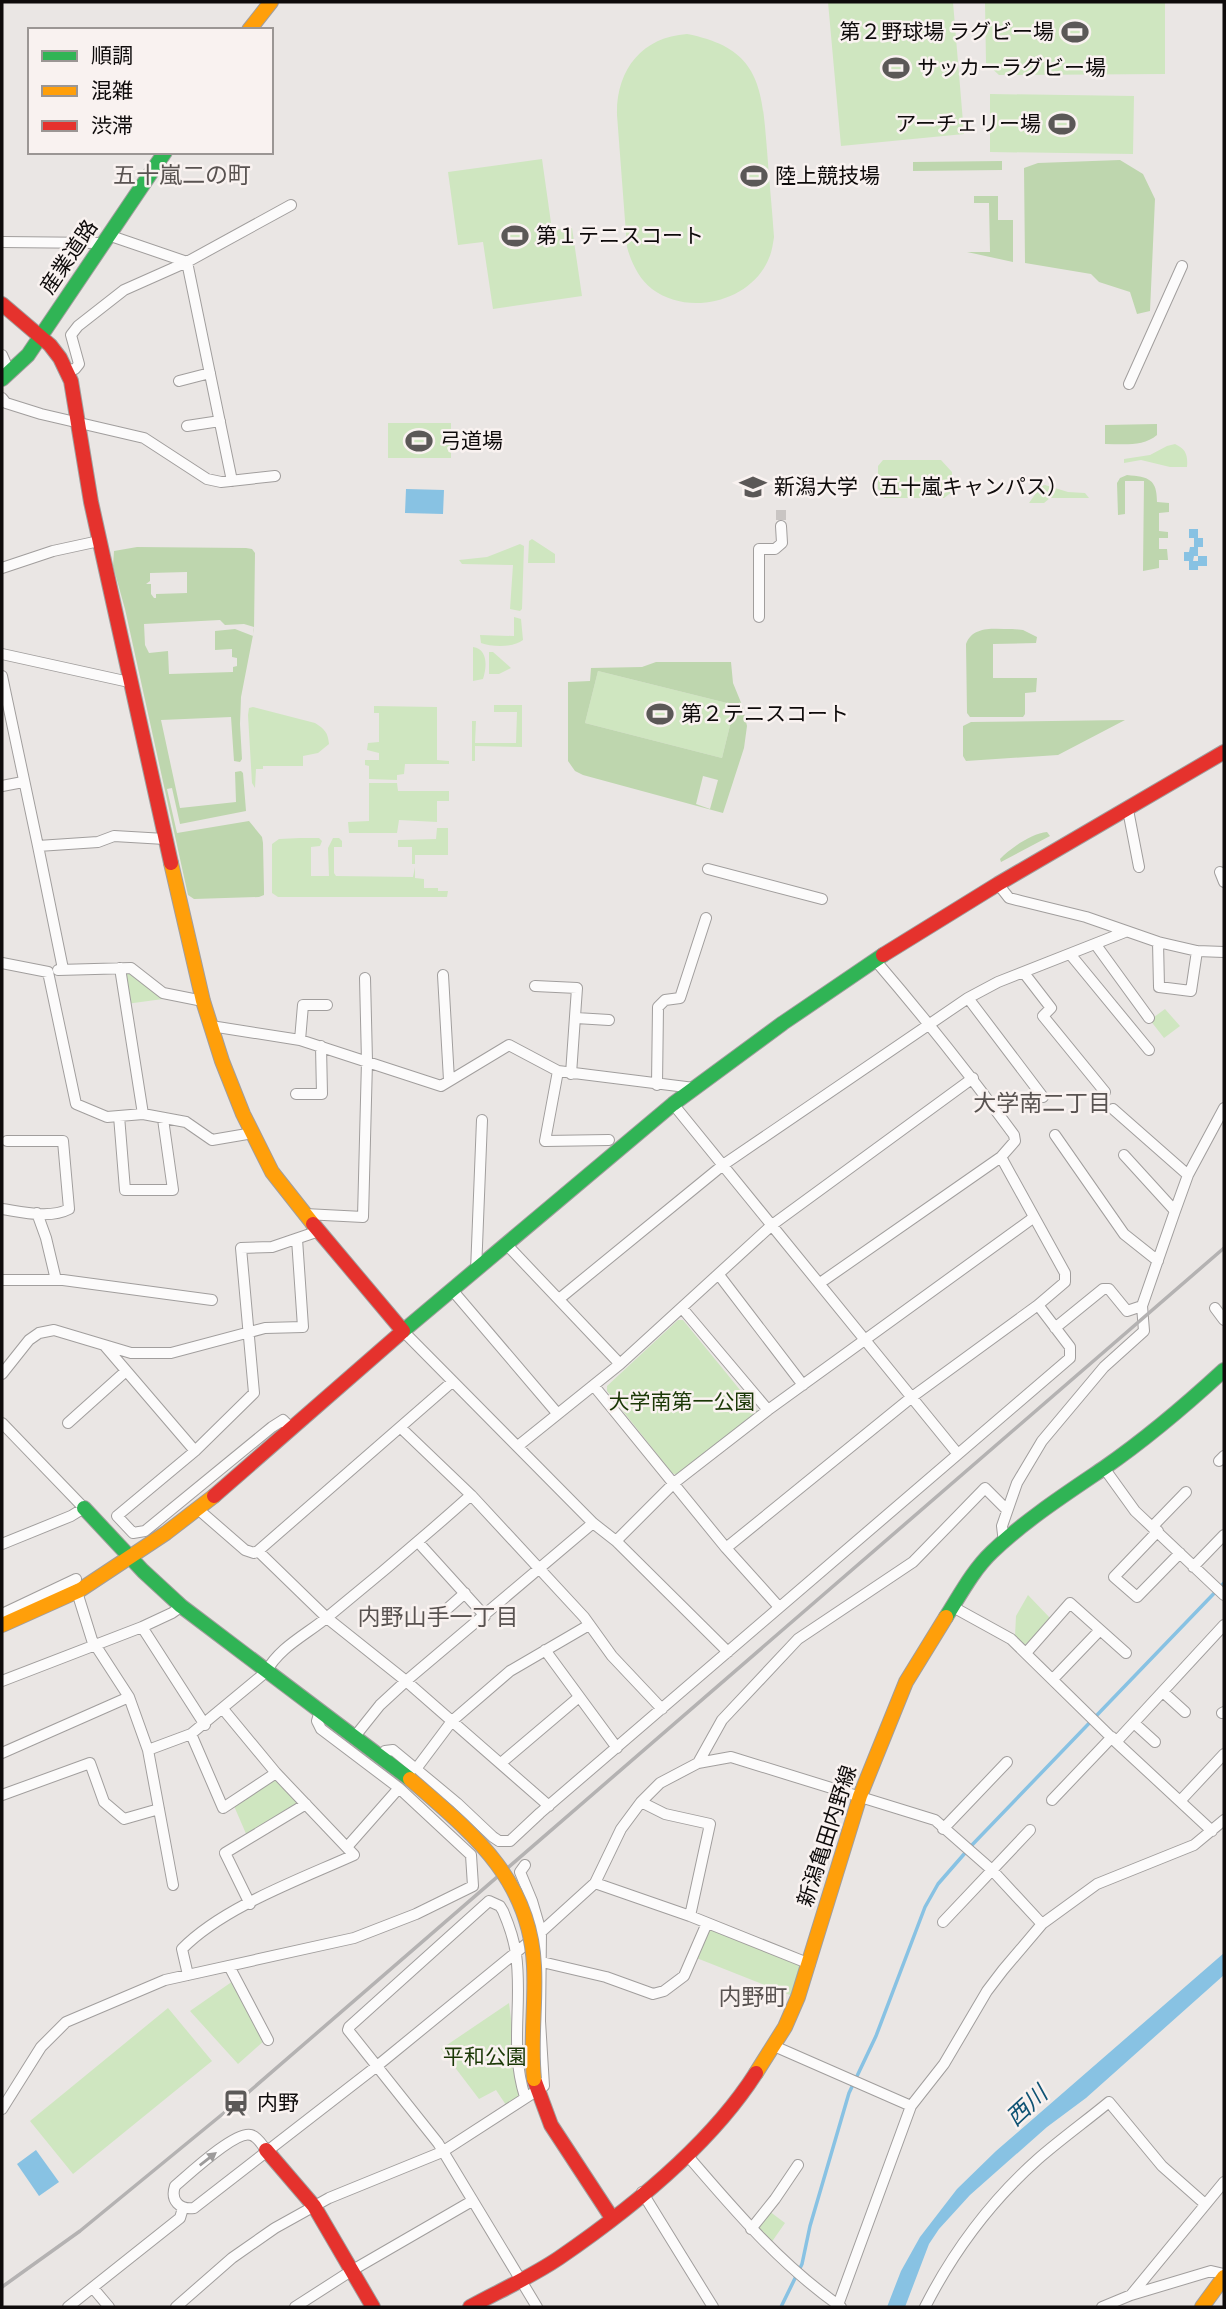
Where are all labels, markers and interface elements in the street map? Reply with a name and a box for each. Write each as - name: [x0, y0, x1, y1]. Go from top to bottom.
- sports icon: 第２野球場 ラグビー場: [1060, 17, 1090, 47]
- place label: 第２野球場 ラグビー場: [839, 19, 1054, 45]
- legend: [28, 28, 273, 154]
- text: 順調: [91, 43, 133, 69]
- sports icon: サッカーラグビー場: [881, 53, 911, 83]
- place label: サッカーラグビー場: [917, 55, 1106, 81]
- text: 混雑: [91, 78, 133, 104]
- sports icon: アーチェリー場: [1047, 109, 1077, 139]
- place label: アーチェリー場: [895, 111, 1041, 137]
- text: 渋滞: [91, 113, 133, 139]
- district label: 五十嵐二の町: [113, 161, 251, 190]
- sports icon: 陸上競技場: [739, 161, 769, 191]
- place label: 陸上競技場: [775, 163, 880, 189]
- street label: 産業道路: [35, 215, 103, 299]
- sports icon: 第１テニスコート: [500, 221, 530, 251]
- place label: 第１テニスコート: [536, 223, 704, 249]
- sports icon: 弓道場: [404, 426, 434, 456]
- place label: 弓道場: [440, 428, 503, 454]
- school or university icon: 新潟大学（五十嵐キャンパス）: [738, 472, 768, 502]
- place label: 新潟大学（五十嵐キャンパス）: [774, 474, 1068, 500]
- sports icon: 第２テニスコート: [645, 699, 675, 729]
- place label: 第２テニスコート: [681, 701, 849, 727]
- district label: 大学南二丁目: [973, 1089, 1111, 1118]
- park label: 大学南第一公園: [609, 1389, 756, 1415]
- district label: 内野山手一丁目: [358, 1603, 519, 1632]
- street label: 新潟亀田内野線: [792, 1762, 862, 1910]
- district label: 内野町: [719, 1983, 788, 2012]
- park label: 平和公園: [443, 2044, 527, 2070]
- water label: 西川: [1000, 2078, 1056, 2132]
- station icon: 内野: [221, 2088, 251, 2118]
- place label: 内野: [257, 2090, 299, 2116]
- one-way arrow: [199, 2152, 217, 2167]

